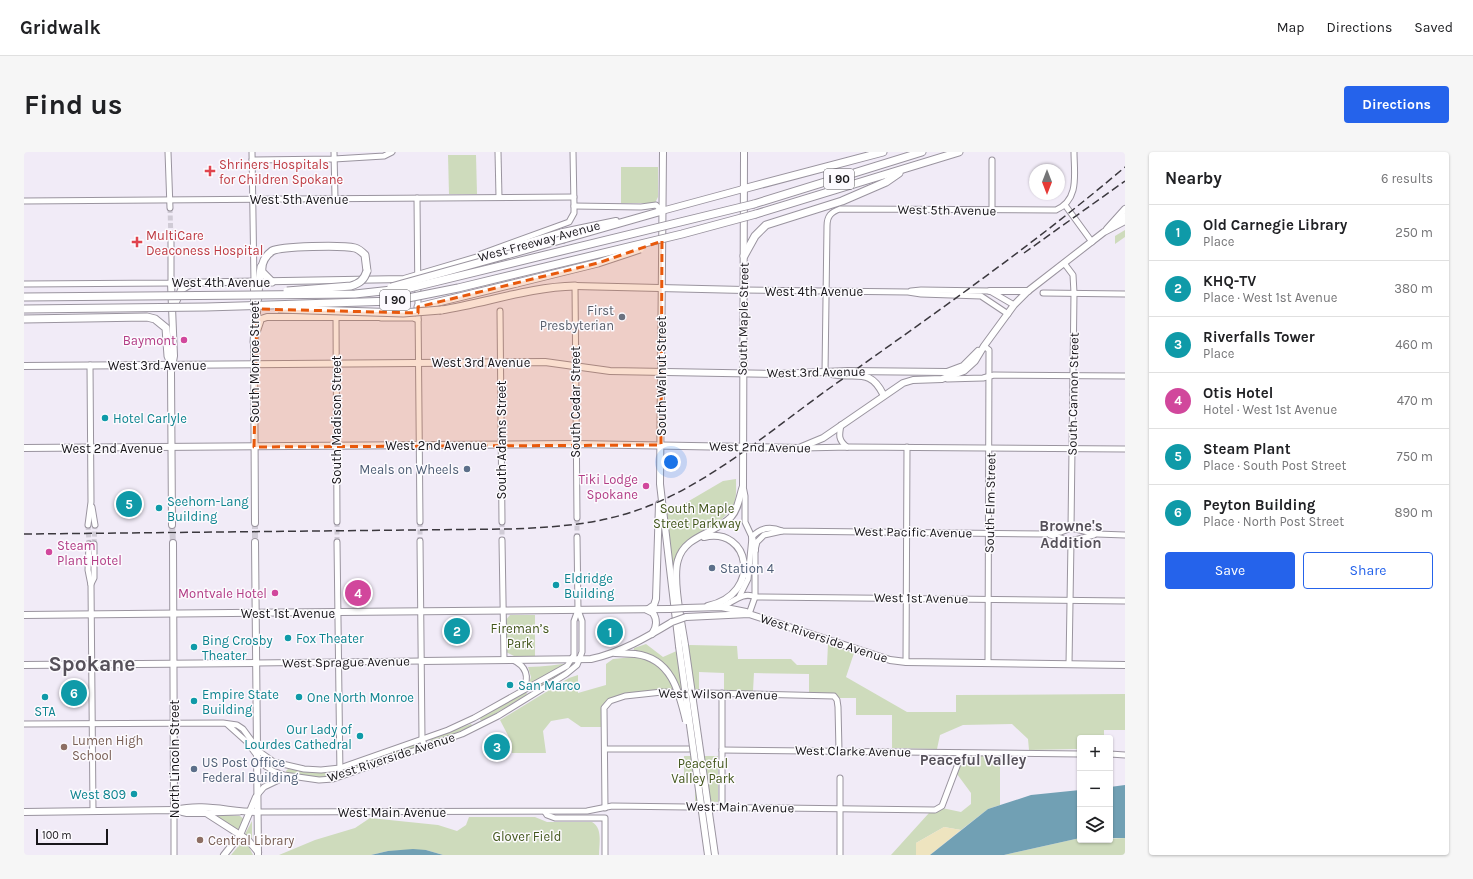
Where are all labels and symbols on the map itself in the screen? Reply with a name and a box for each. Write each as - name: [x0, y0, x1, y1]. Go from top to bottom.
- place label: Shriners Hospitals for Children Spokane: [219, 157, 344, 187]
- north arrow: [1029, 164, 1065, 200]
- marker: Shriners Hospitals for Children Spokane: [204, 165, 216, 177]
- road number: I 90: [824, 169, 854, 189]
- street label: West 5th Avenue: [250, 192, 349, 207]
- street label: West 5th Avenue: [898, 202, 997, 218]
- street label: West Freeway Avenue: [476, 217, 602, 265]
- place label: MultiCare Deaconess Hospital: [146, 228, 263, 258]
- marker: MultiCare Deaconess Hospital: [131, 236, 143, 248]
- street label: South Maple Street: [735, 262, 751, 376]
- street label: West 4th Avenue: [172, 275, 271, 290]
- street label: West 4th Avenue: [765, 284, 864, 299]
- road number: I 90: [380, 290, 410, 310]
- street label: South Monroe Street: [247, 301, 262, 423]
- place label: First Presbyterian: [540, 303, 614, 333]
- marker: First Presbyterian: [617, 312, 627, 322]
- street label: South Walnut Street: [654, 316, 669, 436]
- street label: South Cannon Street: [1064, 332, 1082, 456]
- place label: Baymont: [123, 333, 176, 348]
- marker: Baymont: [179, 335, 189, 345]
- street label: South Cedar Street: [568, 346, 583, 458]
- street label: South Madison Street: [329, 355, 344, 484]
- street label: West 3rd Avenue: [432, 355, 531, 370]
- street label: West 3rd Avenue: [108, 358, 207, 373]
- street label: West 3rd Avenue: [767, 364, 866, 380]
- street label: South Adams Street: [494, 381, 509, 499]
- place label: Hotel Carlyle: [113, 411, 187, 426]
- marker: Hotel Carlyle: [100, 413, 110, 423]
- street label: West 2nd Avenue: [385, 438, 487, 453]
- street label: West 2nd Avenue: [709, 439, 811, 455]
- street label: West 2nd Avenue: [61, 441, 163, 456]
- your location: [661, 452, 681, 472]
- street label: South Elm Street: [982, 453, 998, 553]
- place label: Meals on Wheels: [359, 462, 459, 477]
- marker: Meals on Wheels: [462, 464, 472, 474]
- place label: Tiki Lodge Spokane: [578, 472, 638, 502]
- marker: Tiki Lodge Spokane: [641, 481, 651, 491]
- pin: 5: [116, 489, 142, 519]
- place label: Seehorn-Lang Building: [167, 494, 249, 524]
- park label: South Maple Street Parkway: [653, 501, 741, 531]
- marker: Seehorn-Lang Building: [154, 503, 164, 513]
- district label: Browne's Addition: [1039, 517, 1103, 552]
- street label: West Pacific Avenue: [854, 523, 973, 541]
- place label: Steam Plant Hotel: [57, 538, 122, 568]
- marker: Steam Plant Hotel: [44, 547, 54, 557]
- place label: Station 4: [720, 561, 774, 576]
- marker: Station 4: [707, 563, 717, 573]
- place label: Eldridge Building: [564, 571, 615, 601]
- pin: 4: [345, 578, 371, 608]
- marker: Eldridge Building: [551, 580, 561, 590]
- place label: Montvale Hotel: [178, 586, 267, 601]
- marker: Montvale Hotel: [270, 588, 280, 598]
- street label: West 1st Avenue: [874, 590, 969, 606]
- street label: West 1st Avenue: [241, 606, 336, 621]
- street label: West Riverside Avenue: [758, 610, 890, 666]
- pin: 2: [444, 616, 470, 646]
- pin: 1: [597, 617, 623, 647]
- park label: Fireman’s Park: [491, 621, 550, 651]
- place label: Fox Theater: [296, 631, 364, 646]
- place label: Bing Crosby Theater: [202, 633, 273, 663]
- marker: Fox Theater: [283, 633, 293, 643]
- marker: Bing Crosby Theater: [189, 642, 199, 652]
- district label: Spokane: [48, 652, 136, 676]
- street label: West Sprague Avenue: [282, 653, 410, 671]
- pin: 6: [61, 678, 87, 708]
- place label: San Marco: [518, 678, 581, 693]
- marker: San Marco: [505, 680, 515, 690]
- street label: West Wilson Avenue: [658, 685, 778, 703]
- place label: Empire State Building: [202, 687, 279, 717]
- place label: One North Monroe: [307, 690, 414, 705]
- marker: STA: [40, 692, 50, 702]
- marker: One North Monroe: [294, 692, 304, 702]
- marker: Empire State Building: [189, 696, 199, 706]
- street label: North Lincoln Street: [167, 700, 182, 818]
- place label: STA: [34, 704, 56, 719]
- place label: Our Lady of Lourdes Cathedral: [244, 722, 353, 752]
- street label: West Riverside Avenue: [325, 729, 457, 785]
- marker: Our Lady of Lourdes Cathedral: [355, 731, 365, 741]
- pin: 3: [484, 732, 510, 762]
- place label: Lumen High School: [72, 733, 143, 763]
- marker: Lumen High School: [59, 742, 69, 752]
- street label: West Clarke Avenue: [795, 742, 911, 760]
- district label: Peaceful Valley: [920, 751, 1027, 769]
- place label: US Post Office Federal Building: [202, 755, 299, 785]
- park label: Peaceful Valley Park: [671, 756, 735, 786]
- marker: US Post Office Federal Building: [189, 764, 199, 774]
- place label: West 809: [70, 787, 126, 802]
- marker: West 809: [129, 789, 139, 799]
- street label: West Main Avenue: [686, 799, 795, 815]
- street label: West Main Avenue: [338, 805, 447, 820]
- scale bar: [36, 827, 108, 846]
- park label: Glover Field: [493, 829, 561, 844]
- place label: Central Library: [208, 833, 294, 848]
- marker: Central Library: [195, 835, 205, 845]

